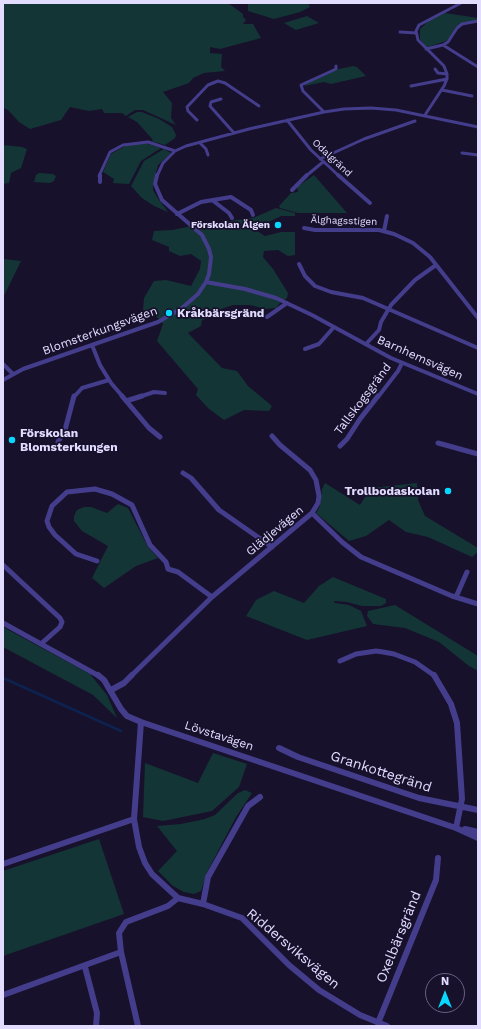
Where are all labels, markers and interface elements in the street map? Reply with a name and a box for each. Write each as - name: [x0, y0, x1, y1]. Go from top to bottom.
- street label: Odalgränd: [310, 137, 354, 179]
- street label: Älghagsstigen: [310, 214, 378, 228]
- place label: Förskolan Älgen: [191, 219, 270, 231]
- marker: Förskolan Älgen: [273, 220, 283, 230]
- street label: Blomsterkungsvägen: [41, 304, 159, 358]
- place label: Kråkbärsgränd: [177, 306, 264, 320]
- marker: Kråkbärsgränd: [164, 308, 174, 318]
- street label: Barnhemsvägen: [375, 333, 465, 383]
- street label: Tallskogsgränd: [331, 360, 395, 438]
- place label: Förskolan Blomsterkungen: [20, 426, 118, 454]
- marker: Förskolan Blomsterkungen: [7, 435, 17, 445]
- place label: Trollbodaskolan: [344, 484, 440, 498]
- marker: Trollbodaskolan: [443, 486, 453, 496]
- street label: Glädjevägen: [243, 503, 307, 559]
- street label: Lövstavägen: [183, 718, 255, 754]
- street label: Grankottegränd: [328, 748, 434, 796]
- street label: Oxelbärsgränd: [373, 889, 425, 985]
- street label: Riddersviksvägen: [243, 905, 343, 993]
- north arrow: [425, 973, 465, 1013]
- text: N: [441, 975, 449, 988]

